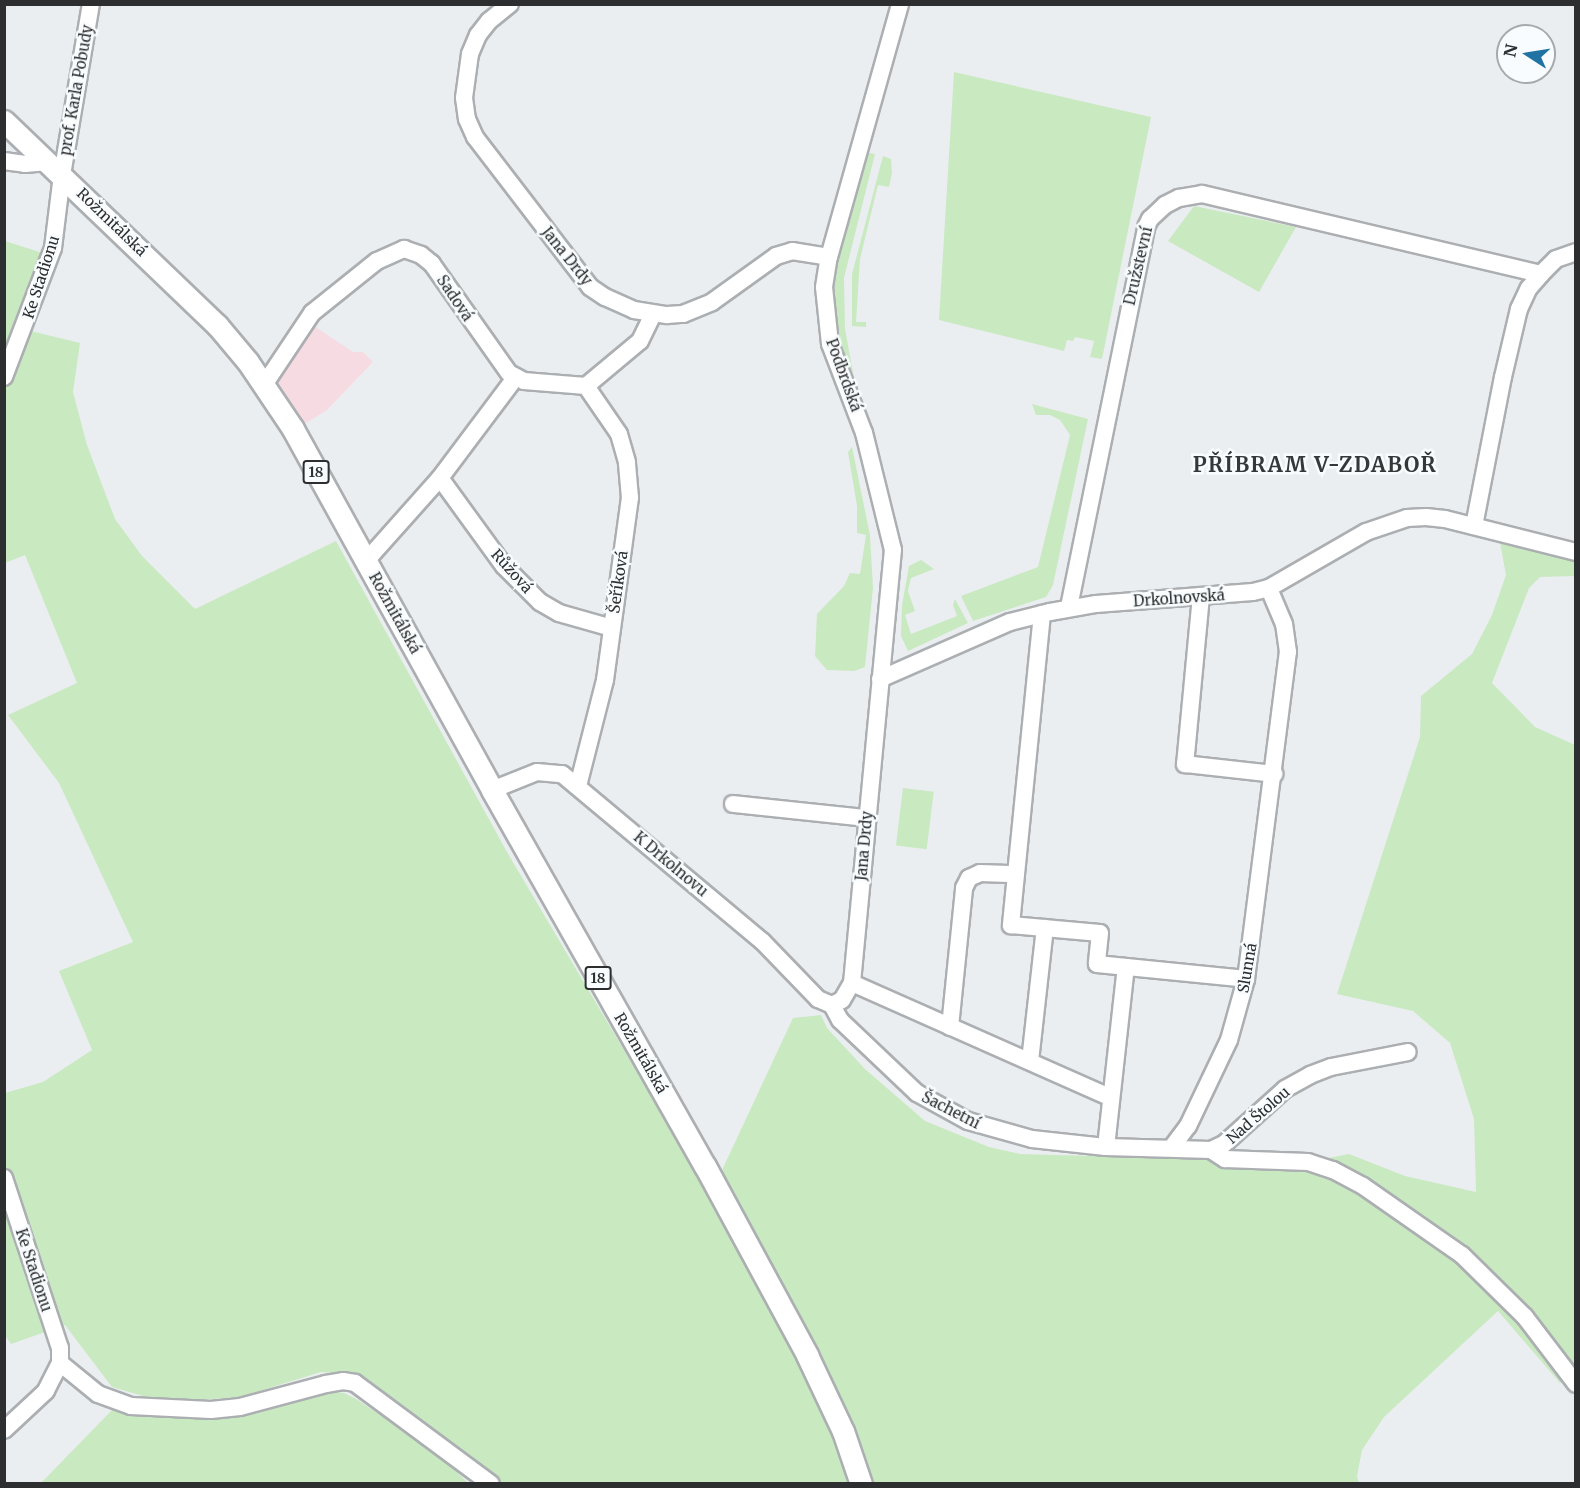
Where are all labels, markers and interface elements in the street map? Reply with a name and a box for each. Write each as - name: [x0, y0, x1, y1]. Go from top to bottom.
- street label: prof. Karla Pobudy: [56, 23, 96, 157]
- north arrow: [1496, 24, 1556, 84]
- text: N: [1499, 42, 1521, 59]
- street label: Rožmitálská: [73, 184, 151, 260]
- street label: Jana Drdy: [538, 223, 596, 289]
- street label: Družstevní: [1120, 225, 1156, 307]
- street label: Ke Stadionu: [19, 233, 63, 321]
- street label: Sadová: [433, 272, 477, 324]
- street label: Podbrdská: [822, 336, 866, 414]
- district label: PŘÍBRAM V-ZDABOŘ: [1193, 452, 1437, 478]
- road number: 18: [302, 461, 330, 483]
- street label: Růžová: [488, 545, 536, 597]
- street label: Šeříková: [605, 550, 631, 614]
- street label: Rožmitálská: [365, 569, 425, 657]
- street label: Drkolnovská: [1133, 586, 1225, 610]
- street label: Jana Drdy: [852, 810, 876, 882]
- street label: K Drkolnovu: [630, 828, 712, 900]
- street label: Slunná: [1234, 942, 1260, 994]
- road number: 18: [584, 967, 612, 989]
- street label: Rožmitálská: [611, 1009, 671, 1097]
- street label: Nad Štolou: [1223, 1083, 1293, 1147]
- street label: Šachetní: [919, 1088, 983, 1132]
- street label: Ke Stadionu: [12, 1226, 56, 1314]

